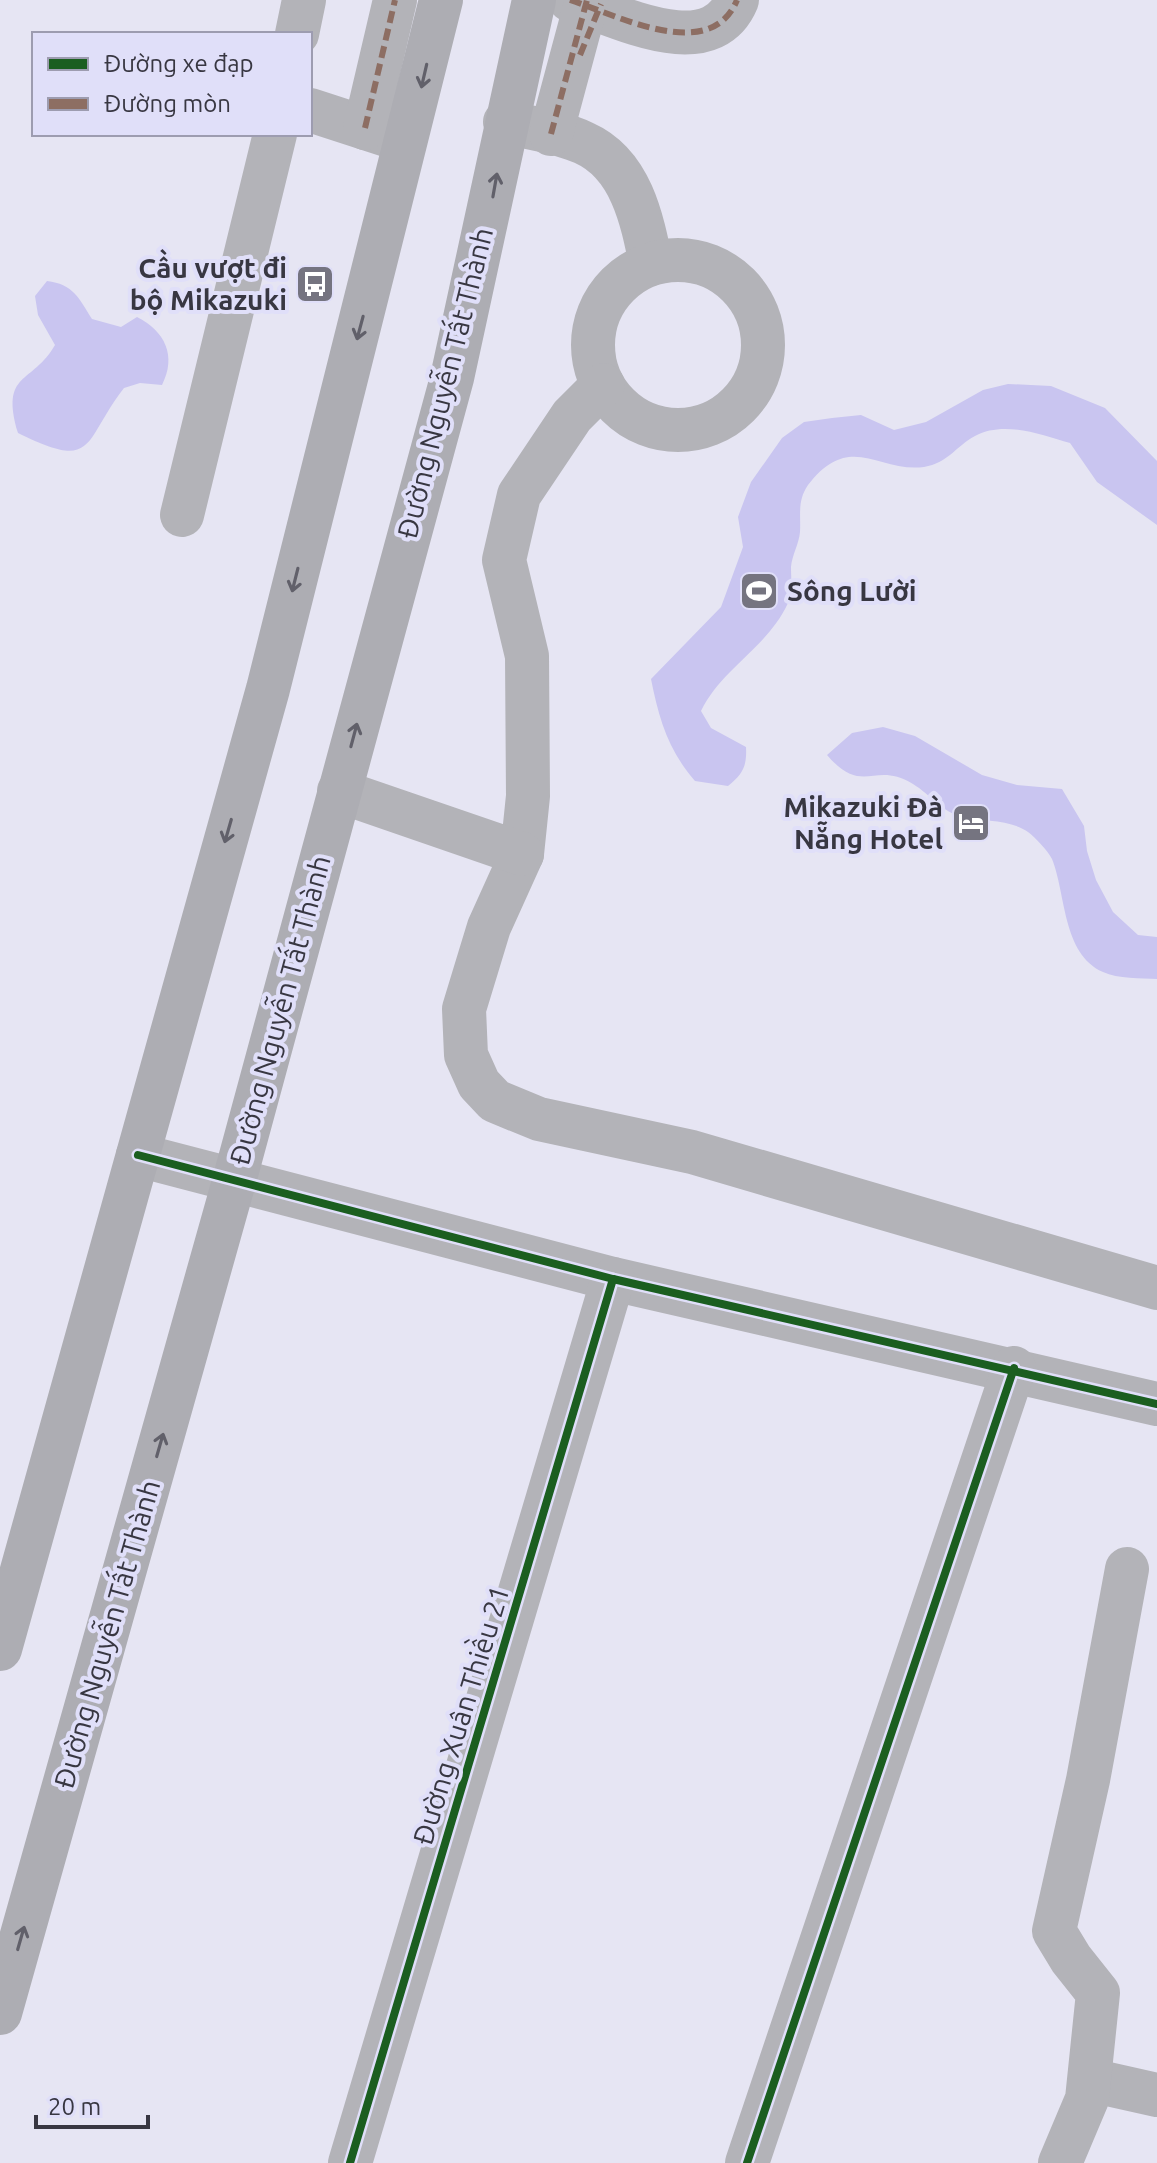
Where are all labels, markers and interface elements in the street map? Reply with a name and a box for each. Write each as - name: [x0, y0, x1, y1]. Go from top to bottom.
- legend: [32, 32, 312, 136]
- text: Đường xe đạp: [104, 50, 254, 77]
- one-way arrow: [415, 63, 430, 88]
- text: Đường mòn: [104, 90, 231, 117]
- one-way arrow: [488, 173, 503, 198]
- street label: Đường Nguyễn Tất Thành: [388, 224, 498, 541]
- place label: Cầu vượt đi bộ Mikazuki: [130, 248, 287, 315]
- bus stop icon: Cầu vượt đi bộ Mikazuki: [294, 263, 336, 305]
- one-way arrow: [351, 314, 366, 340]
- one-way arrow: [287, 566, 302, 592]
- sports icon: Sông Lười: [738, 570, 780, 612]
- place label: Sông Lười: [787, 575, 917, 606]
- one-way arrow: [347, 722, 362, 748]
- place label: Mikazuki Đà Nẵng Hotel: [783, 791, 943, 854]
- hotel icon: Mikazuki Đà Nẵng Hotel: [950, 802, 992, 844]
- one-way arrow: [220, 818, 235, 844]
- street label: Đường Nguyễn Tất Thành: [220, 851, 336, 1168]
- one-way arrow: [154, 1433, 168, 1458]
- street label: Đường Nguyễn Tất Thành: [45, 1475, 165, 1792]
- street label: Đường Xuân Thiều 21: [404, 1581, 515, 1848]
- one-way arrow: [14, 1925, 29, 1951]
- scale bar: [36, 2079, 148, 2129]
- text: 20 m: [48, 2093, 101, 2120]

